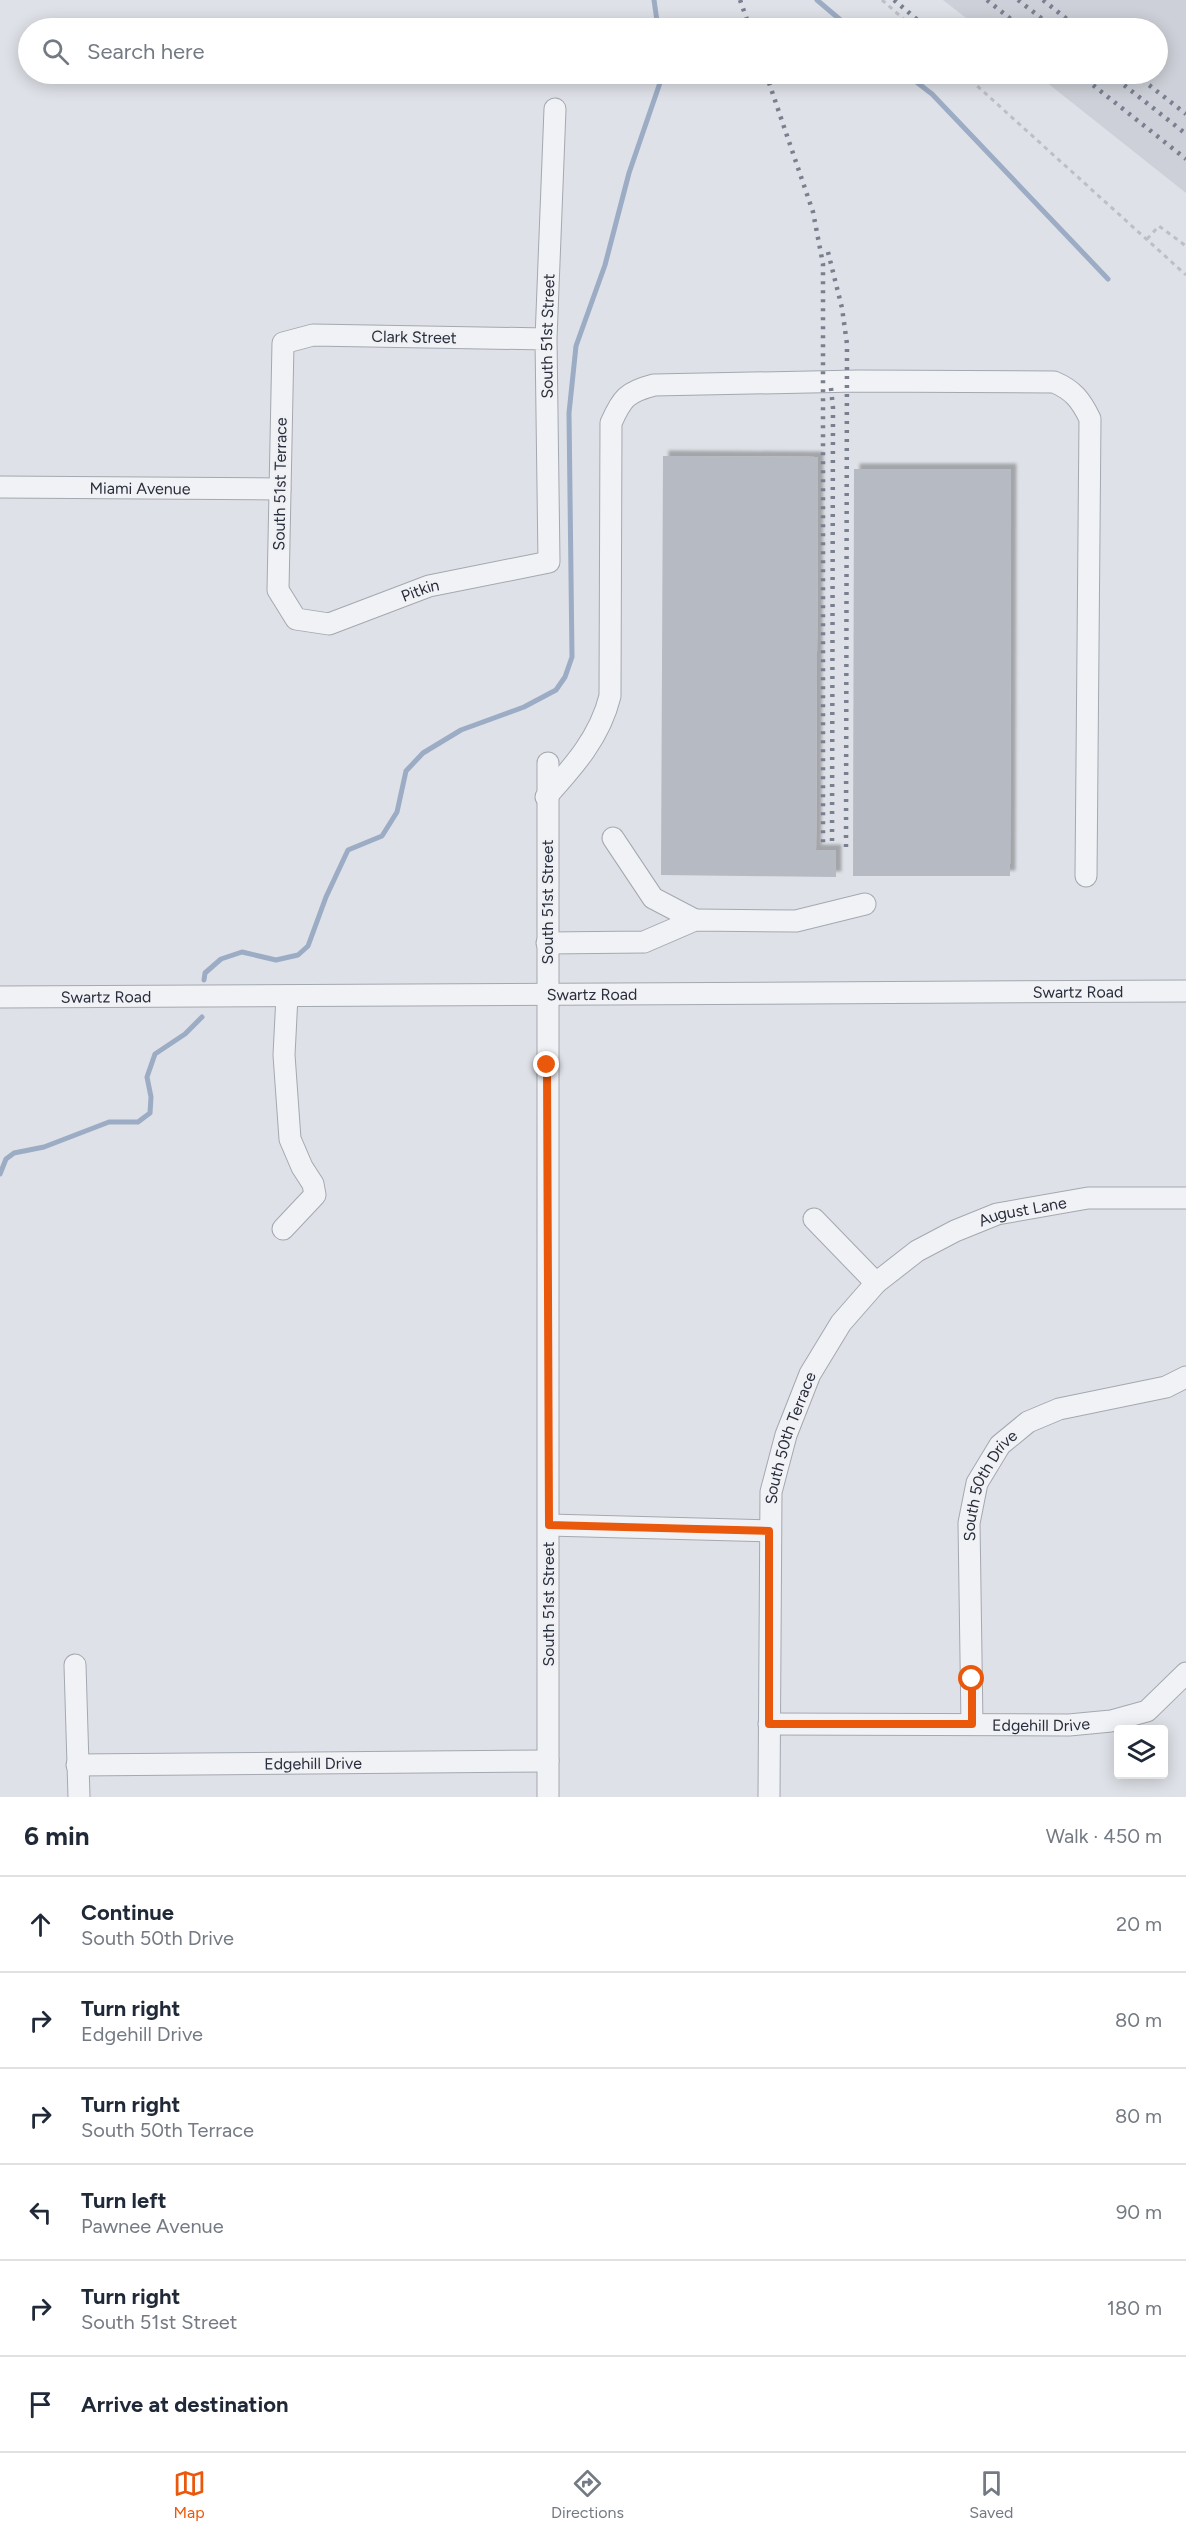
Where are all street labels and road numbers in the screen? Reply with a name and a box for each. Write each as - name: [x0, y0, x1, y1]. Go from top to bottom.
- street label: South 51st Street: [536, 273, 558, 399]
- street label: Clark Street: [371, 327, 457, 347]
- street label: South 51st Terrace: [269, 417, 291, 551]
- street label: Miami Avenue: [89, 478, 191, 498]
- street label: Pitkin: [398, 575, 441, 605]
- street label: South 51st Street: [538, 839, 557, 965]
- street label: Swartz Road: [1033, 982, 1123, 1001]
- street label: Swartz Road: [547, 984, 637, 1004]
- street label: Swartz Road: [61, 987, 151, 1006]
- street label: August Lane: [975, 1192, 1068, 1230]
- street label: South 50th Terrace: [761, 1369, 820, 1504]
- street label: South 50th Drive: [959, 1425, 1021, 1541]
- street label: South 51st Street: [539, 1541, 558, 1667]
- street label: Edgehill Drive: [992, 1714, 1091, 1735]
- street label: Edgehill Drive: [264, 1753, 362, 1773]

